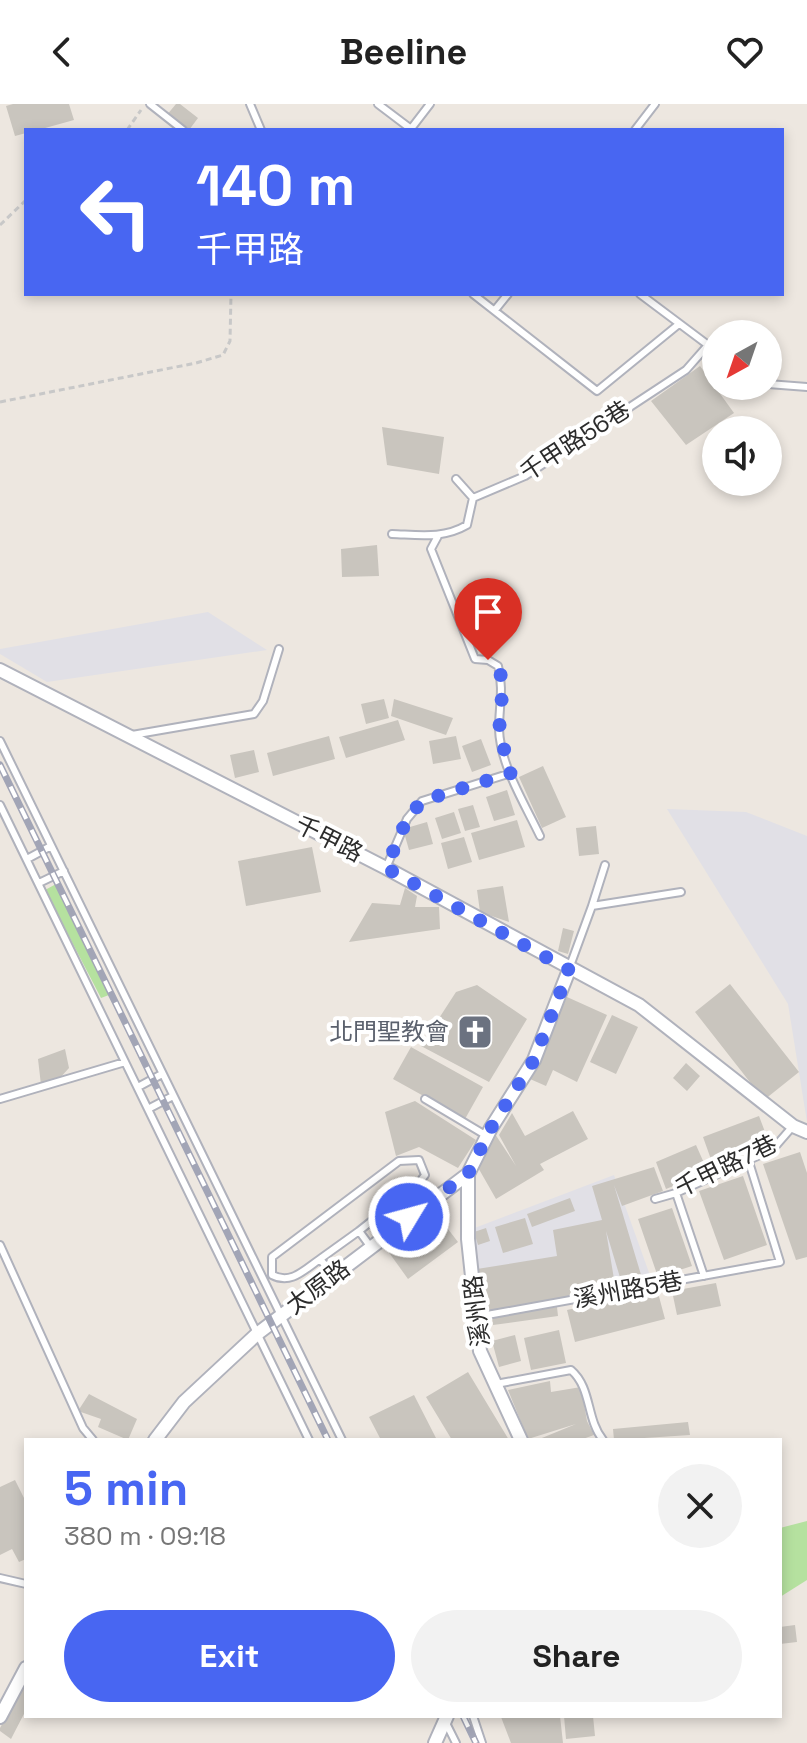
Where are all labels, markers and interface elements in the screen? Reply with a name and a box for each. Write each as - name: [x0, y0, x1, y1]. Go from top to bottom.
- text: Beeline: [340, 29, 467, 75]
- icon: back: [40, 30, 84, 74]
- icon: heart: [723, 30, 767, 74]
- text: 140 m: [196, 150, 355, 221]
- icon: left: [64, 160, 168, 264]
- text: 千甲路: [196, 227, 304, 273]
- north arrow: [702, 320, 782, 400]
- map controls: [702, 320, 782, 496]
- street label: 千甲路56巷: [514, 394, 636, 488]
- button: sound: [702, 416, 782, 496]
- pin: [454, 578, 522, 660]
- icon: arrive: [466, 590, 510, 634]
- street label: 千甲路: [290, 808, 368, 869]
- church icon: 北門聖教會: [456, 1013, 494, 1051]
- place label: 北門聖教會: [329, 1016, 449, 1047]
- street label: 千甲路7巷: [670, 1128, 782, 1203]
- position arrow: [367, 1175, 451, 1259]
- street label: 太原路: [280, 1253, 356, 1321]
- street label: 溪州路5巷: [571, 1265, 685, 1314]
- street label: 溪州路: [457, 1273, 496, 1349]
- text: 5 min: [64, 1458, 188, 1519]
- button: close: [658, 1464, 742, 1548]
- text: 380 m · 09:18: [64, 1519, 226, 1553]
- button: Exit: [64, 1610, 395, 1702]
- button: Share: [411, 1610, 742, 1702]

